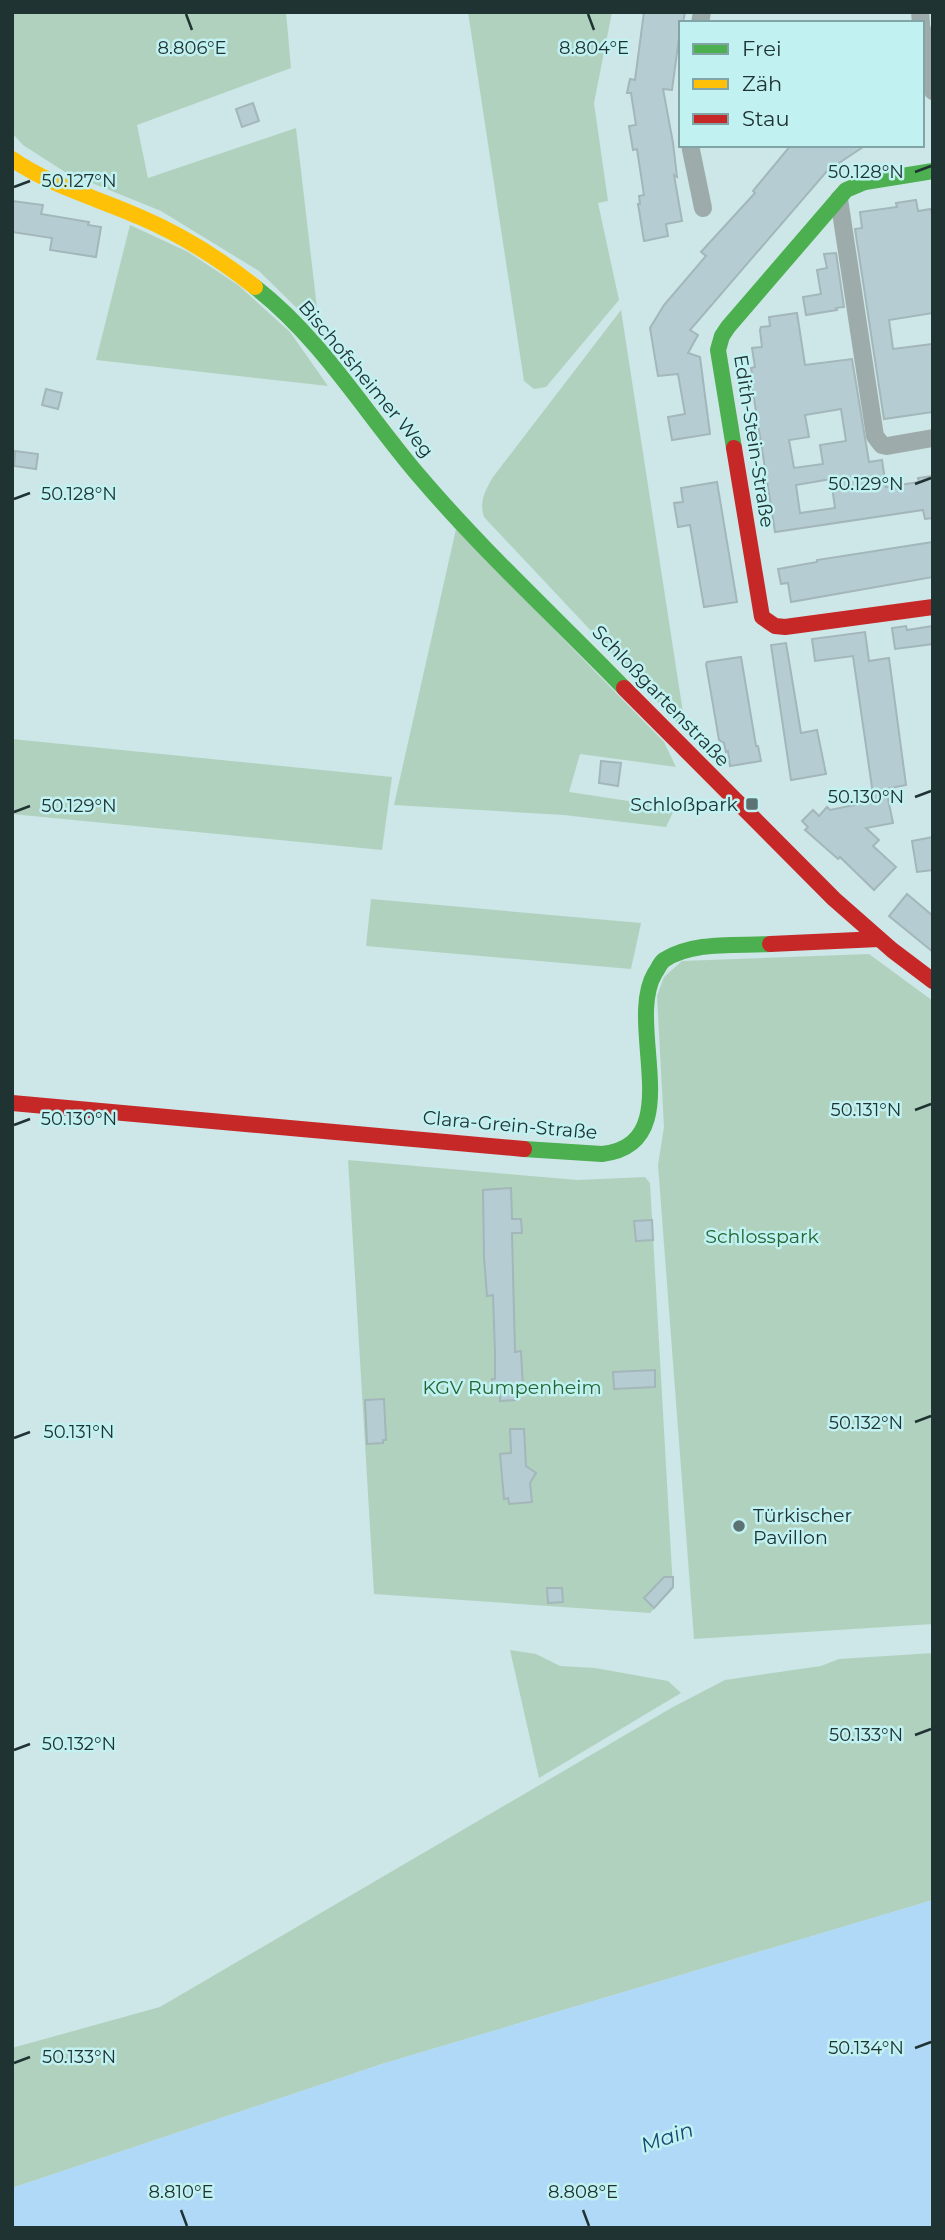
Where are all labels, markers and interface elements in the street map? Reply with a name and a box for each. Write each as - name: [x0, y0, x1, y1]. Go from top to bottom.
- legend: [679, 21, 924, 147]
- text: Frei: [742, 36, 782, 61]
- text: 8.806°E: [157, 37, 227, 59]
- text: 8.804°E: [559, 37, 629, 59]
- text: Zäh: [742, 71, 782, 96]
- text: Stau: [742, 106, 790, 131]
- text: 50.128°N: [828, 161, 904, 183]
- text: 50.127°N: [41, 170, 117, 192]
- street label: Bischofsheimer Weg: [294, 296, 438, 462]
- street label: Edith-Stein-Straße: [729, 353, 779, 529]
- text: 50.129°N: [828, 473, 904, 495]
- text: 50.128°N: [41, 483, 117, 505]
- street label: Schloßgartenstraße: [587, 620, 735, 772]
- text: 50.130°N: [828, 786, 904, 808]
- place label: Schloßpark: [630, 793, 739, 816]
- text: 50.129°N: [41, 795, 117, 817]
- marker: Schloßpark: [744, 796, 760, 812]
- text: 50.131°N: [831, 1099, 901, 1121]
- street label: Clara-Grein-Straße: [422, 1106, 598, 1144]
- text: 50.130°N: [41, 1108, 117, 1130]
- park label: Schlosspark: [705, 1225, 819, 1248]
- park label: KGV Rumpenheim: [422, 1376, 602, 1399]
- text: 50.132°N: [829, 1412, 903, 1434]
- text: 50.131°N: [44, 1421, 114, 1443]
- place label: Türkischer Pavillon: [753, 1504, 852, 1549]
- marker: Türkischer Pavillon: [731, 1518, 747, 1534]
- text: 50.133°N: [829, 1724, 903, 1746]
- text: 50.132°N: [42, 1733, 116, 1755]
- text: 50.134°N: [828, 2037, 904, 2059]
- text: 50.133°N: [42, 2046, 116, 2068]
- water label: Main: [637, 2116, 697, 2158]
- text: 8.810°E: [148, 2181, 214, 2203]
- text: 8.808°E: [548, 2181, 618, 2203]

